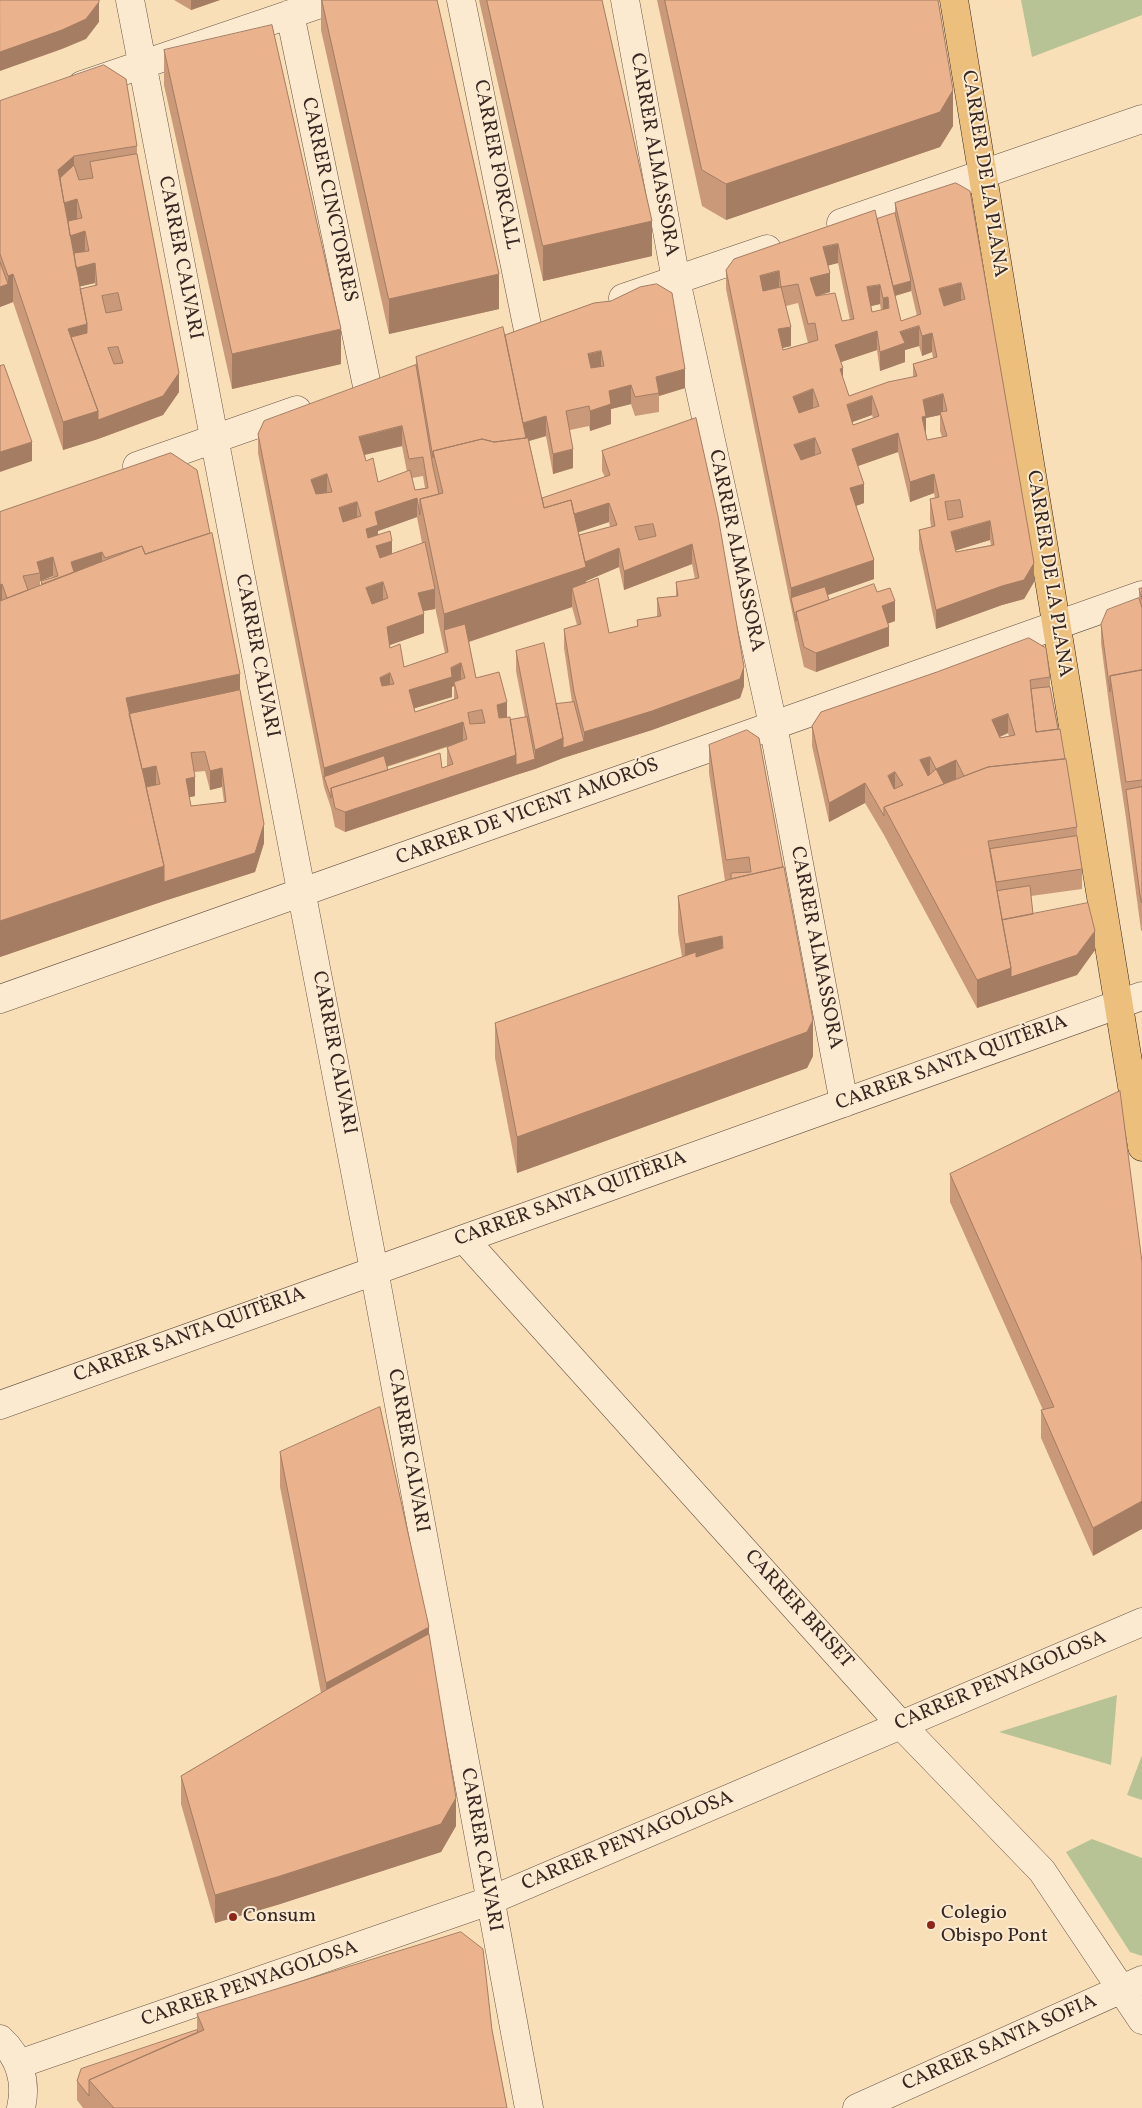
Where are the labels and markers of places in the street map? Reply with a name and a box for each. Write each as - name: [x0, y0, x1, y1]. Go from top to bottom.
- place label: Colegio Obispo Pont: [941, 1902, 1048, 1949]
- place label: Consum: [243, 1905, 316, 1929]
- marker: Consum: [227, 1911, 239, 1923]
- marker: Colegio Obispo Pont: [925, 1919, 937, 1931]

